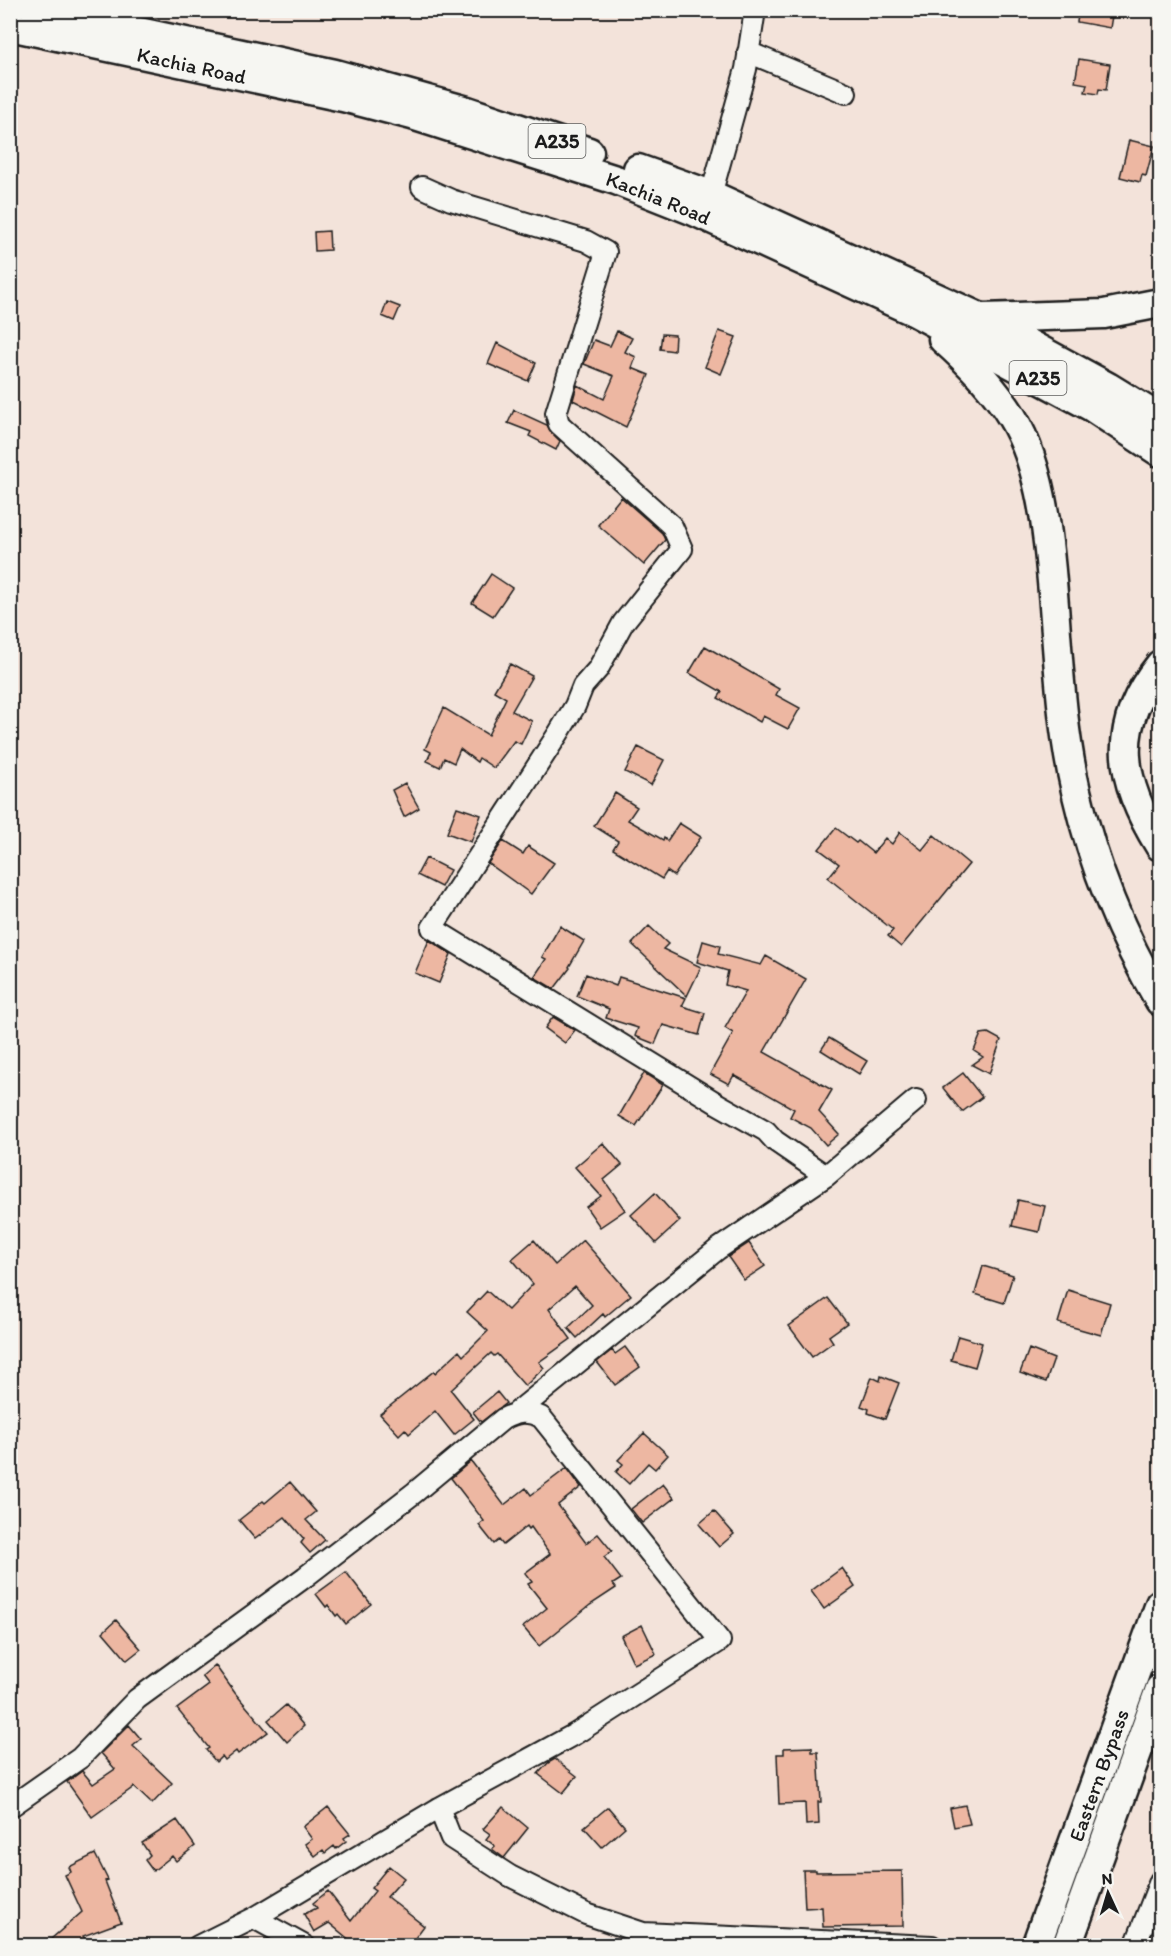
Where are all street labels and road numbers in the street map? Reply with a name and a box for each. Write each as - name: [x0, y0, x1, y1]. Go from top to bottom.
- street label: Kachia Road: [135, 41, 249, 89]
- road number: A235: [528, 124, 586, 158]
- street label: Kachia Road: [603, 165, 716, 230]
- road number: A235: [1010, 361, 1066, 395]
- street label: Eastern Bypass: [1063, 1705, 1133, 1844]

